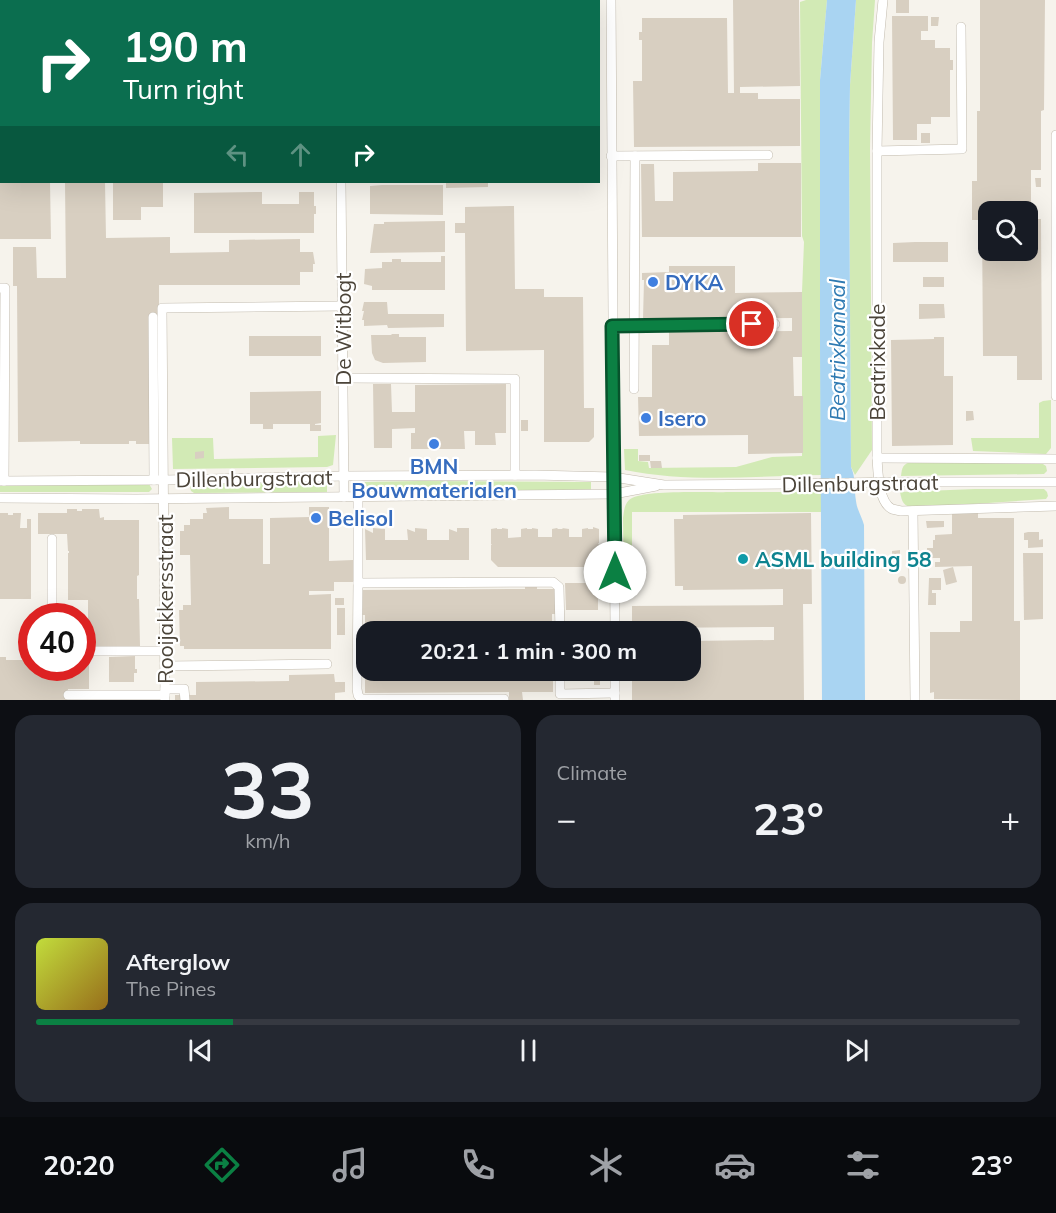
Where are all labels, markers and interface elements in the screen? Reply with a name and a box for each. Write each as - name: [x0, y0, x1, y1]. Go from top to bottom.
- text: 190 m: [123, 20, 248, 73]
- icon: right: [24, 24, 102, 102]
- text: Turn right: [123, 72, 243, 106]
- icon: left: [221, 138, 254, 171]
- icon: ahead: [284, 138, 317, 171]
- icon: right: [347, 138, 380, 171]
- map controls: [978, 201, 1038, 261]
- button: search: [978, 201, 1038, 261]
- place label: DYKA: [665, 269, 723, 295]
- street label: De Witbogt: [330, 273, 356, 385]
- marker: DYKA: [646, 275, 660, 289]
- water label: Beatrixkanaal: [823, 278, 851, 421]
- pin: [726, 298, 777, 349]
- street label: Beatrixkade: [864, 304, 890, 420]
- icon: arrive: [735, 307, 768, 340]
- place label: Isero: [658, 405, 707, 431]
- marker: Isero: [639, 411, 653, 425]
- marker: BMN Bouwmaterialen: [427, 437, 441, 451]
- place label: BMN Bouwmaterialen: [351, 453, 517, 503]
- street label: Dillenburgstraat: [175, 464, 333, 492]
- street label: Dillenburgstraat: [781, 469, 939, 497]
- place label: Belisol: [328, 505, 393, 531]
- marker: Belisol: [309, 511, 323, 525]
- street label: Rooijakkersstraat: [152, 514, 178, 684]
- position arrow: [583, 540, 647, 604]
- place label: ASML building 58: [755, 546, 932, 572]
- marker: ASML building 58: [736, 552, 750, 566]
- speed limit sign: 40: [18, 603, 96, 681]
- text: 20:21 · 1 min · 300 m: [420, 637, 637, 665]
- text: 33: [221, 740, 315, 838]
- text: Climate: [557, 760, 627, 785]
- text: 23°: [753, 790, 824, 846]
- text: −: [557, 798, 576, 839]
- text: +: [1000, 798, 1020, 839]
- text: km/h: [245, 828, 290, 853]
- text: Afterglow: [126, 948, 230, 976]
- text: The Pines: [126, 976, 216, 1001]
- icon: previous: [184, 1034, 217, 1067]
- icon: pause: [512, 1034, 545, 1067]
- icon: next: [840, 1034, 873, 1067]
- icon: directions: [201, 1144, 243, 1186]
- icon: music: [329, 1144, 371, 1186]
- icon: phone: [457, 1144, 499, 1186]
- icon: climate: [585, 1144, 627, 1186]
- icon: car: [714, 1144, 756, 1186]
- icon: filters: [842, 1144, 884, 1186]
- text: 20:20: [43, 1148, 115, 1182]
- text: 23°: [970, 1148, 1013, 1182]

